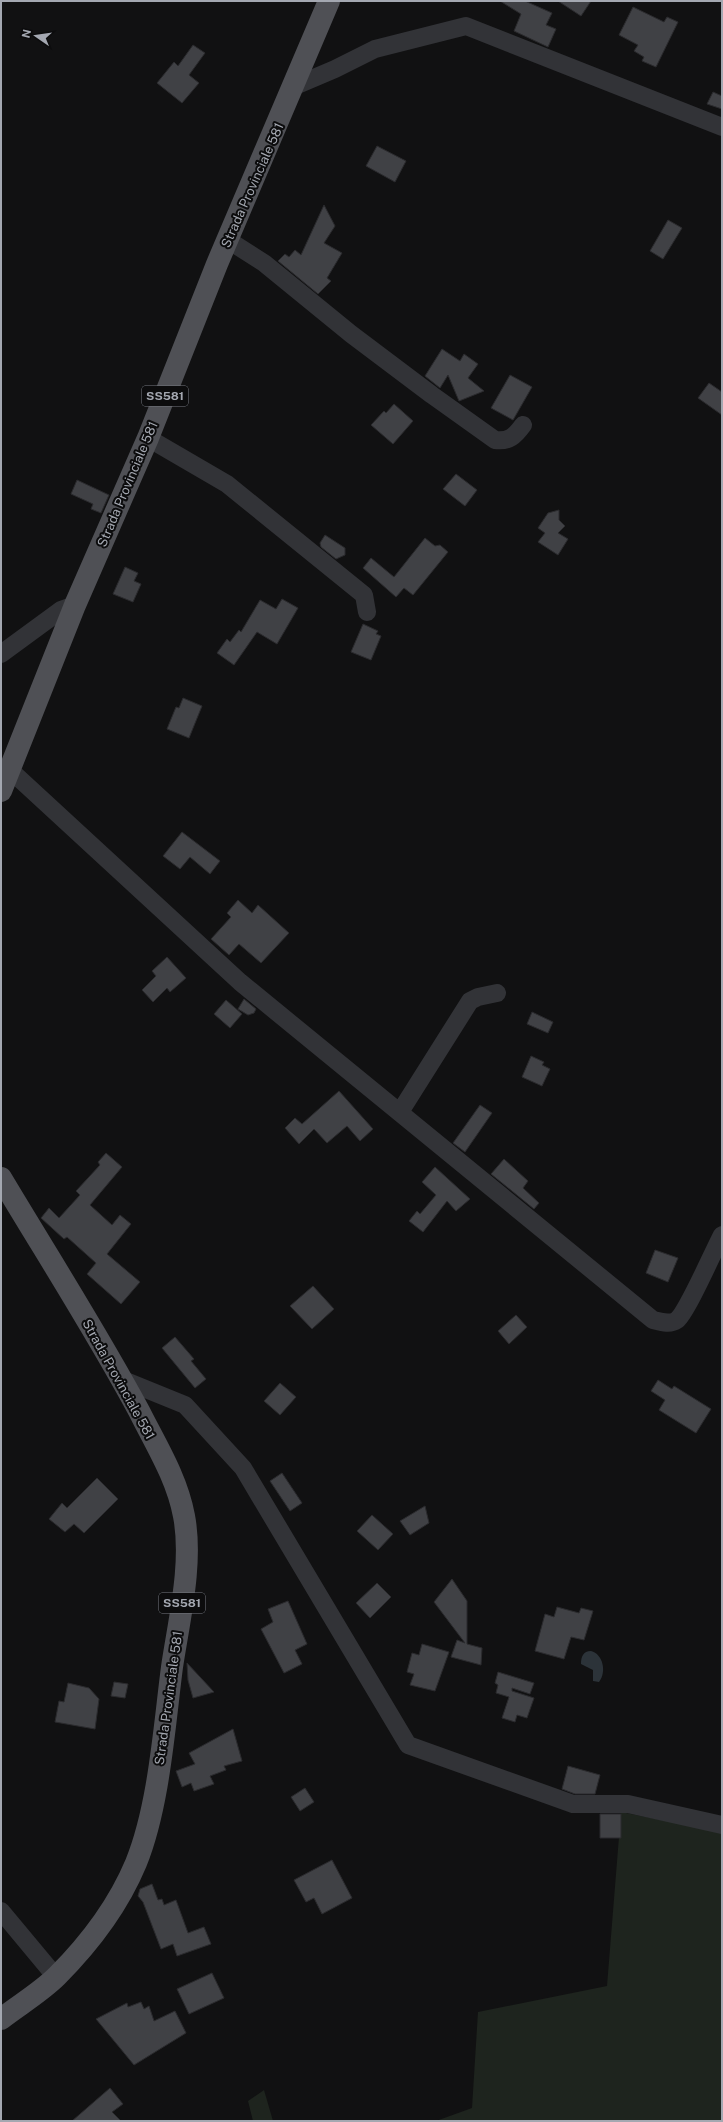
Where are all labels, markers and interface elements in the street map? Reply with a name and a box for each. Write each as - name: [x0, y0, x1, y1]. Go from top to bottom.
- north arrow: [16, 16, 56, 56]
- text: N: [19, 28, 33, 39]
- street label: Strada Provinciale 581: [218, 121, 287, 250]
- road number: SS581: [142, 386, 188, 406]
- street label: Strada Provinciale 581: [94, 419, 161, 549]
- street label: Strada Provinciale 581: [79, 1317, 158, 1442]
- road number: SS581: [159, 1593, 205, 1613]
- street label: Strada Provinciale 581: [152, 1630, 185, 1766]

